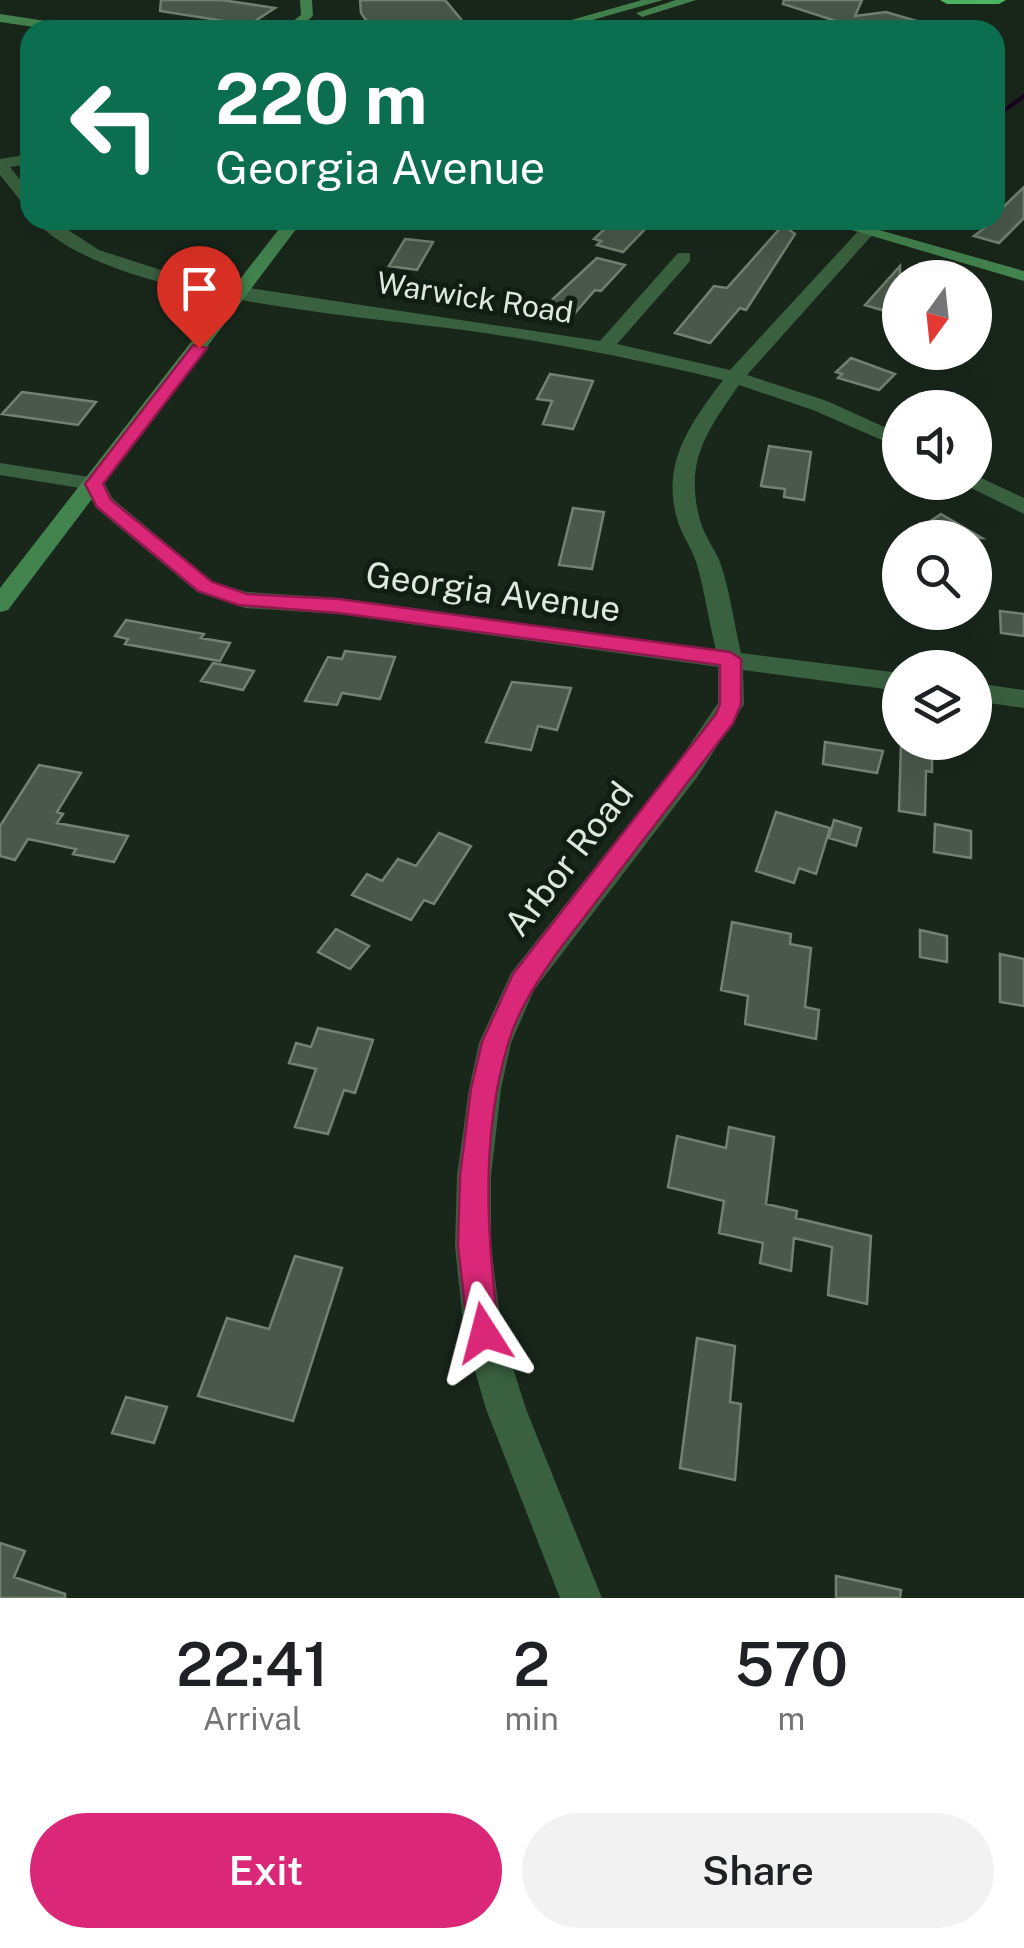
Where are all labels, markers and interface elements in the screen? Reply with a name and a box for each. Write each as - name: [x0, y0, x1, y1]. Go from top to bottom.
- text: 220 m: [215, 57, 428, 140]
- icon: left: [50, 60, 180, 190]
- text: Georgia Avenue: [215, 141, 545, 194]
- pin: [157, 246, 242, 349]
- north arrow: [882, 260, 992, 370]
- map controls: [882, 260, 992, 760]
- icon: arrive: [172, 261, 227, 316]
- street label: Warwick Road: [374, 264, 576, 330]
- button: sound: [882, 390, 992, 500]
- button: search: [882, 520, 992, 630]
- street label: Georgia Avenue: [363, 553, 623, 630]
- button: layers: [882, 650, 992, 760]
- street label: Arbor Road: [496, 773, 641, 944]
- position arrow: [432, 1281, 536, 1385]
- text: 22:41: [176, 1629, 328, 1700]
- text: 2: [513, 1629, 550, 1700]
- text: 570: [735, 1629, 848, 1700]
- text: Arrival: [203, 1700, 302, 1737]
- text: min: [504, 1700, 559, 1737]
- text: m: [777, 1700, 805, 1737]
- button: Exit: [30, 1813, 502, 1928]
- button: Share: [522, 1813, 994, 1928]

